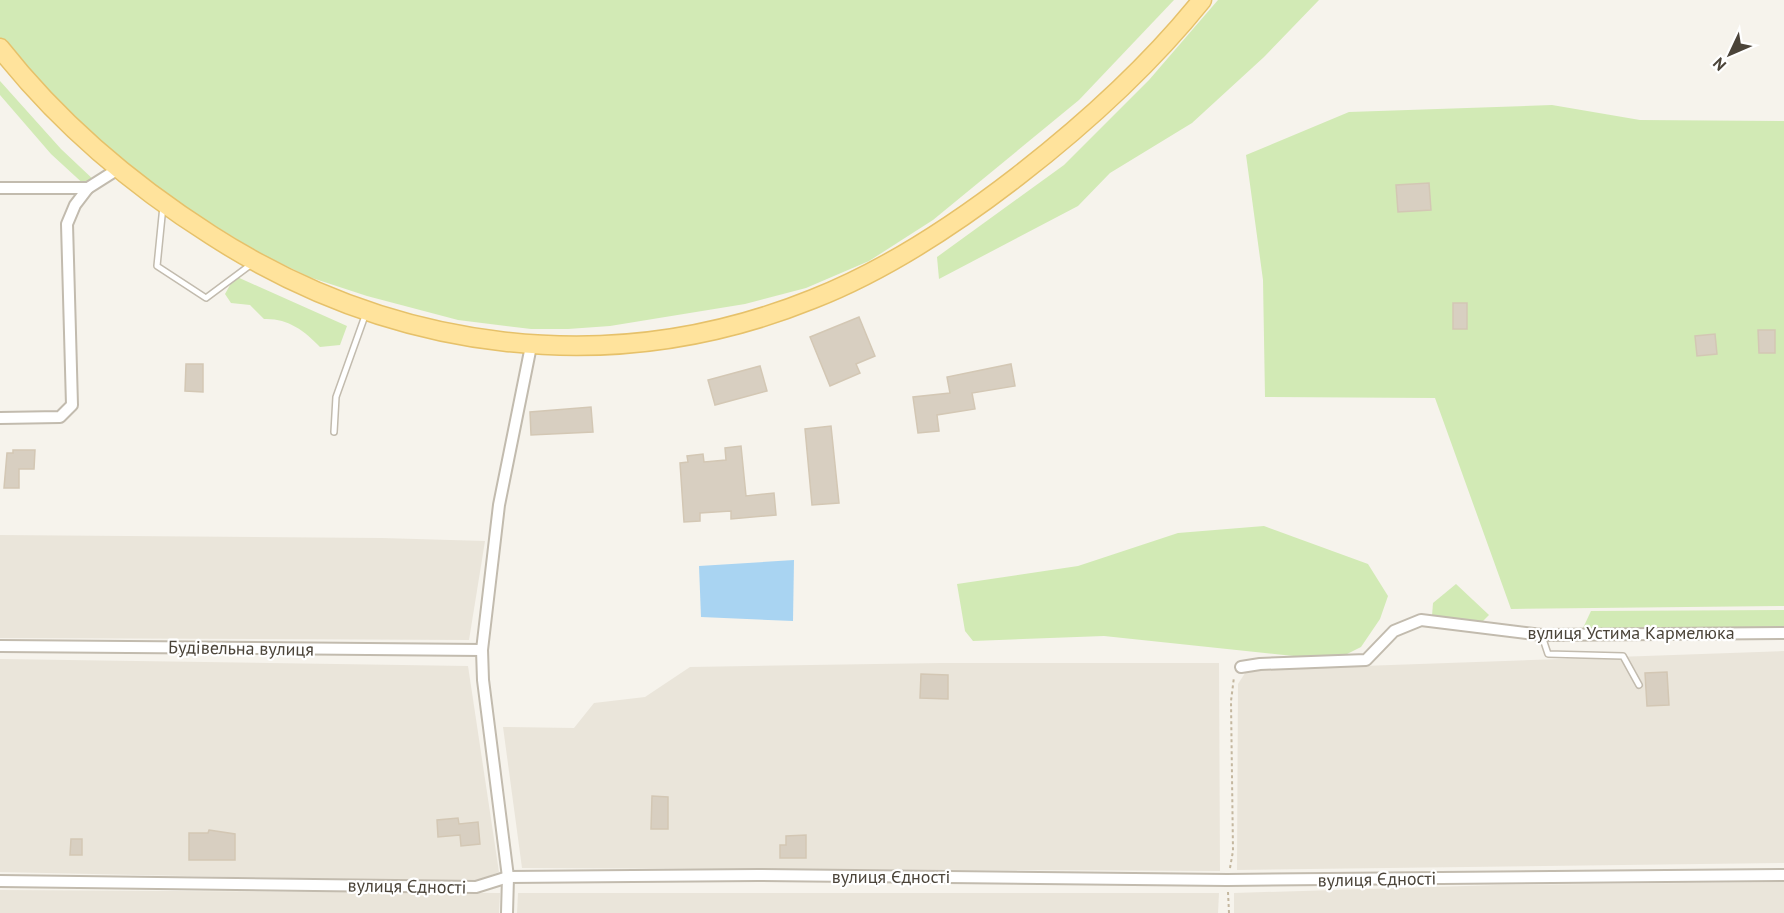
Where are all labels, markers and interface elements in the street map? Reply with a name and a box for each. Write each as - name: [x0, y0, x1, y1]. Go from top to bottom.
- north arrow: [1700, 24, 1760, 84]
- text: N: [1708, 54, 1730, 75]
- street label: вулиця Устима Кармелюка: [1527, 621, 1735, 644]
- street label: Будівельна вулиця: [168, 635, 314, 661]
- street label: вулиця Єдності: [832, 865, 950, 888]
- street label: вулиця Єдності: [1317, 866, 1437, 892]
- street label: вулиця Єдності: [347, 873, 467, 899]

